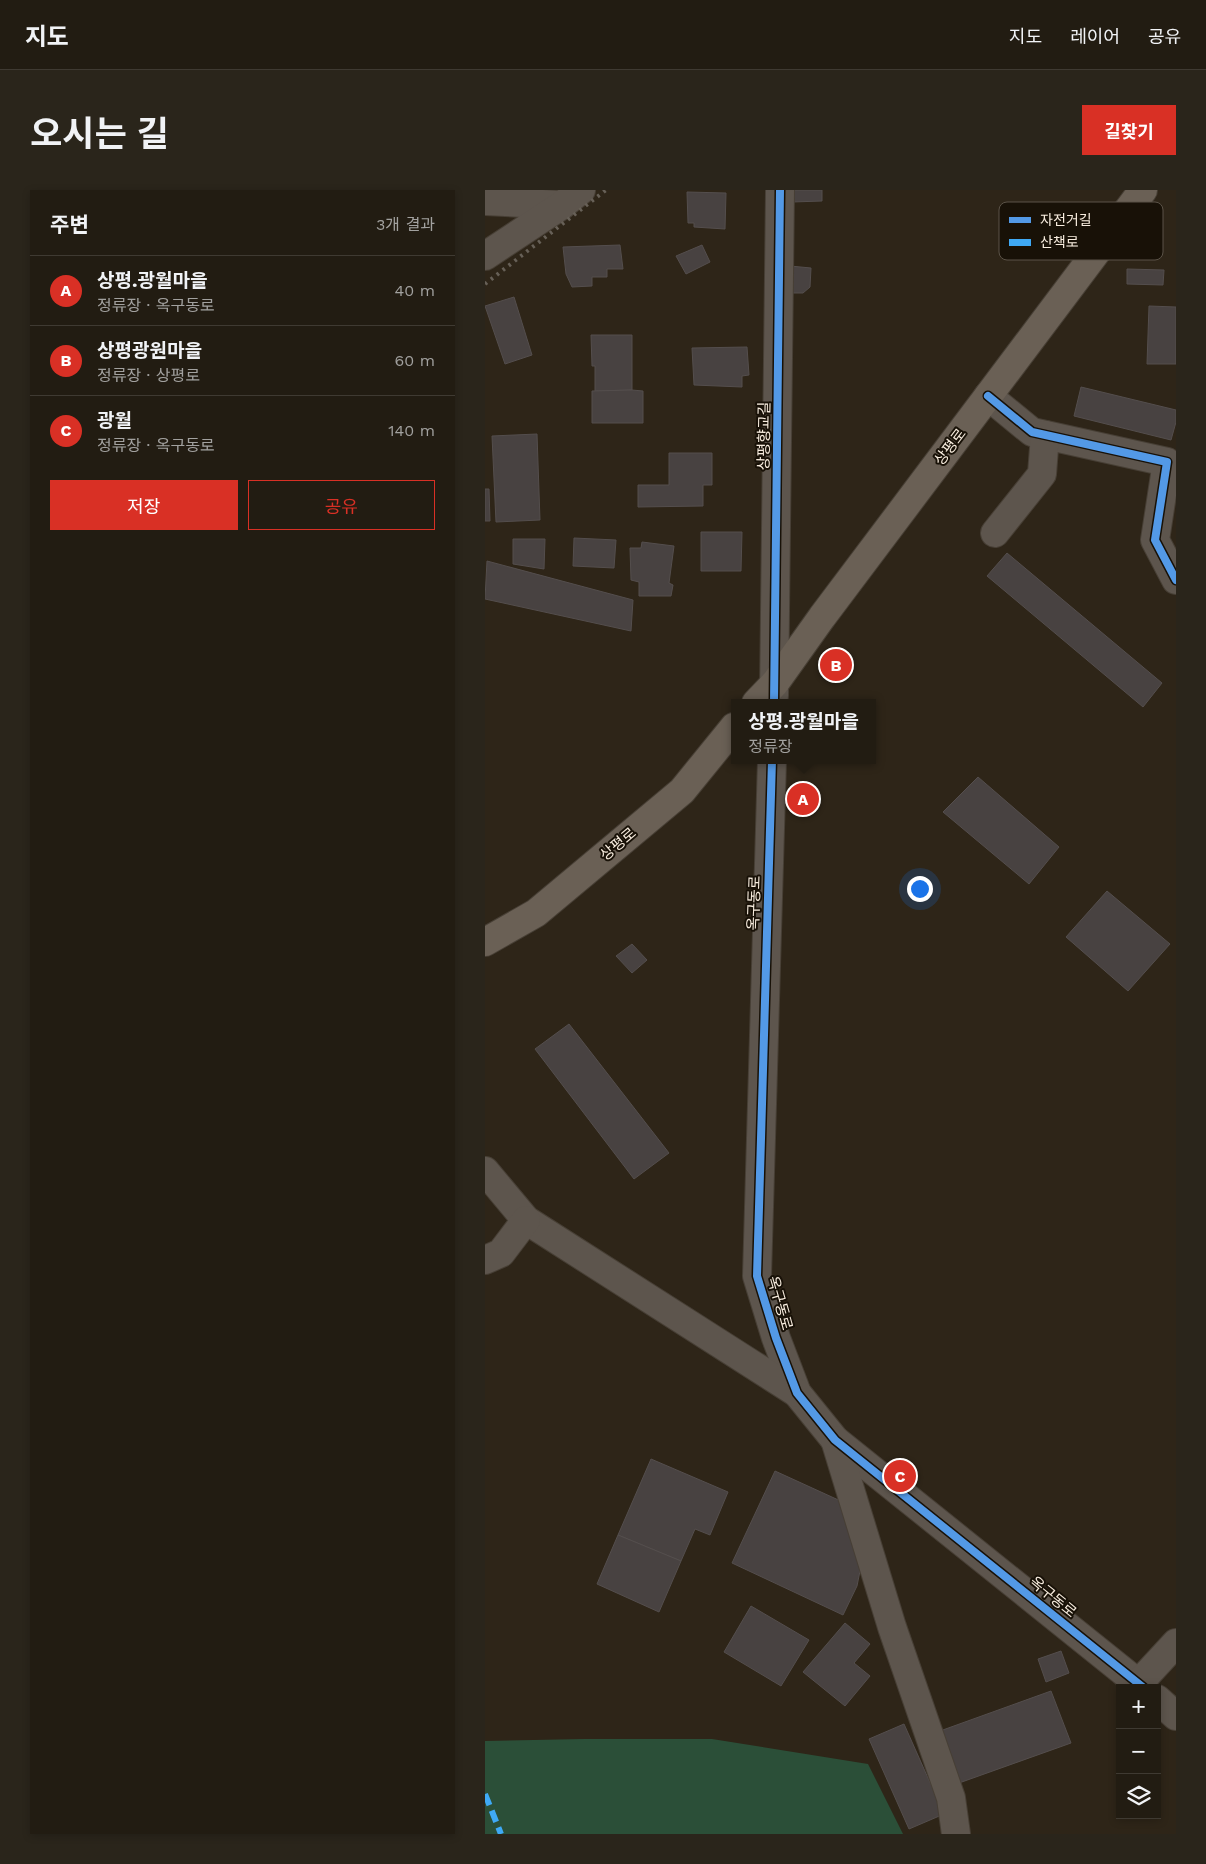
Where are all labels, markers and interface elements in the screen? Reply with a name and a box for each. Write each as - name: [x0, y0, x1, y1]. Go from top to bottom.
- text: 지도: [25, 23, 69, 51]
- text: 지도: [1009, 26, 1042, 47]
- text: 레이어: [1070, 26, 1120, 47]
- text: 공유: [1148, 26, 1181, 47]
- button: 길찾기: [1082, 105, 1176, 155]
- text: 오시는 길: [30, 113, 169, 155]
- legend: [999, 202, 1163, 260]
- text: 주변: [50, 212, 89, 237]
- text: 자전거길: [1040, 212, 1092, 228]
- text: 3개 결과: [376, 215, 435, 234]
- text: 산책로: [1040, 234, 1079, 250]
- text: 상평.광월마을: [97, 269, 207, 292]
- text: A: [61, 281, 71, 300]
- text: 40 m: [395, 281, 435, 300]
- text: 정류장 · 옥구동로: [97, 296, 215, 315]
- text: 상평광원마을: [97, 339, 202, 362]
- text: B: [61, 351, 71, 370]
- text: 60 m: [395, 351, 435, 370]
- text: 정류장 · 상평로: [97, 366, 200, 385]
- street label: 상평향교길: [754, 401, 774, 471]
- text: 광월: [97, 409, 132, 432]
- text: C: [61, 421, 71, 440]
- text: 140 m: [388, 421, 435, 440]
- street label: 상평로: [930, 425, 970, 469]
- text: 정류장 · 옥구동로: [97, 436, 215, 455]
- button: 저장: [50, 480, 238, 530]
- button: 공유: [248, 480, 435, 530]
- pin: B: [820, 646, 852, 684]
- popup: [731, 699, 876, 764]
- text: 상평.광월마을: [748, 710, 859, 733]
- text: 정류장: [748, 737, 792, 756]
- pin: A: [787, 780, 819, 818]
- street label: 상평로: [596, 824, 640, 864]
- street label: 옥구동로: [744, 875, 764, 931]
- your location: [907, 876, 933, 902]
- street label: 옥구동로: [764, 1274, 796, 1332]
- pin: C: [884, 1457, 916, 1495]
- street label: 옥구동로: [1026, 1573, 1080, 1621]
- map controls: [1116, 1684, 1161, 1819]
- button: +: [1116, 1684, 1161, 1729]
- button: −: [1116, 1729, 1161, 1774]
- button: layers: [1116, 1774, 1161, 1819]

